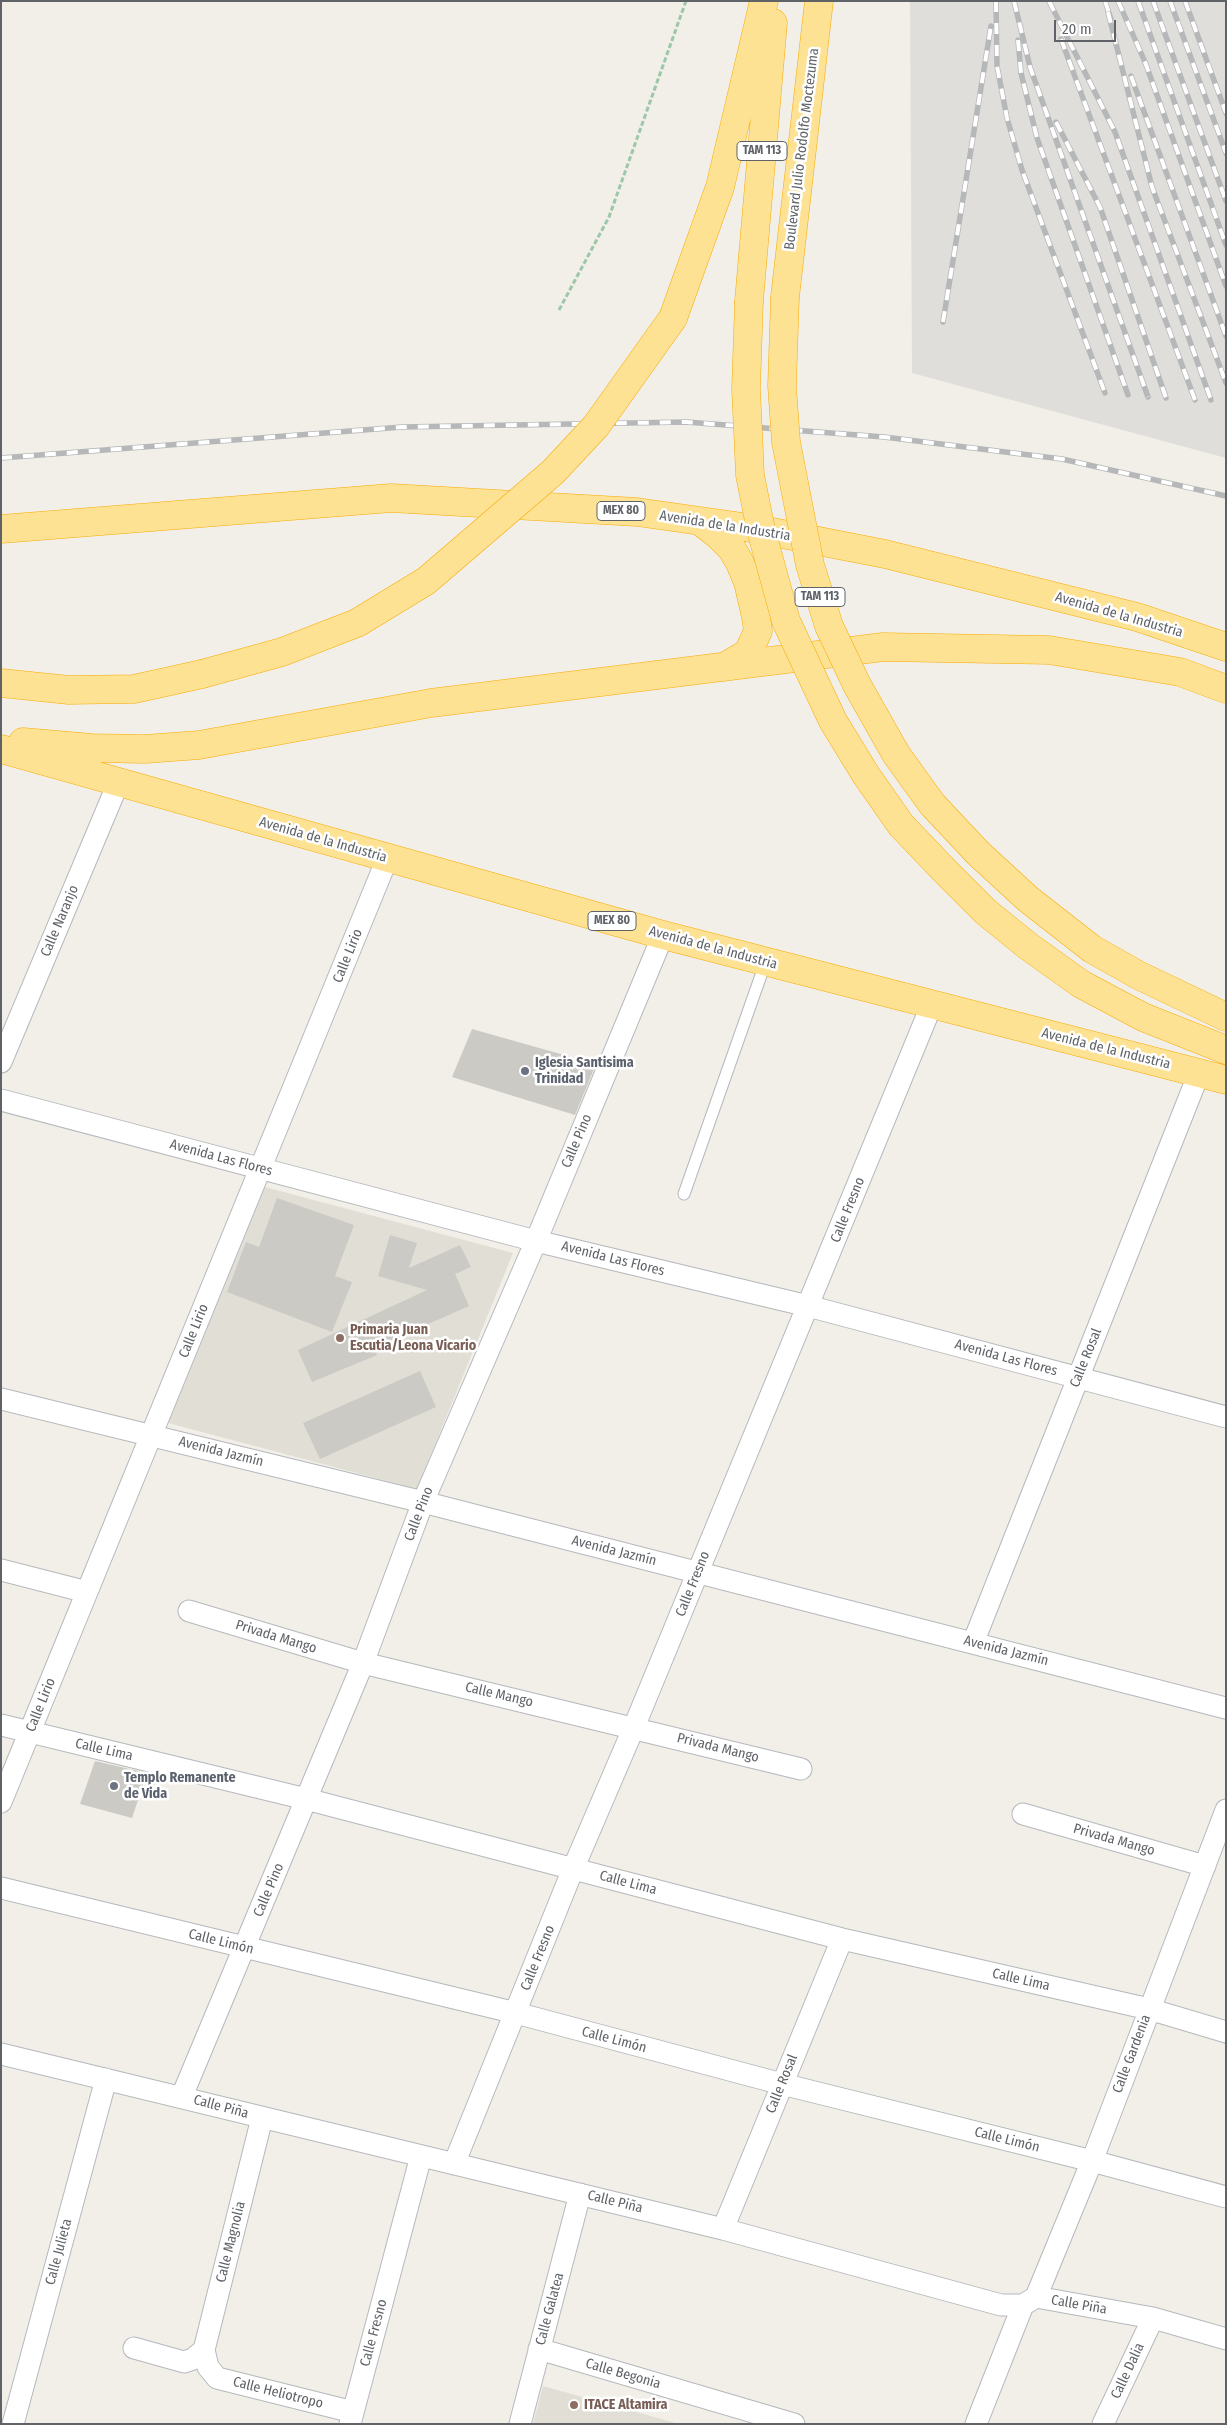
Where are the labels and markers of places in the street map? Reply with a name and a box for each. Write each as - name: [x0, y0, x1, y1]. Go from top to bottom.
- place label: Iglesia Santisima Trinidad: [535, 1055, 634, 1088]
- marker: Iglesia Santisima Trinidad: [519, 1065, 531, 1077]
- place label: Primaria Juan Escutia/Leona Vicario: [350, 1322, 476, 1354]
- marker: Primaria Juan Escutia/Leona Vicario: [334, 1332, 346, 1344]
- place label: Templo Remanente de Vida: [124, 1770, 236, 1802]
- marker: Templo Remanente de Vida: [108, 1780, 120, 1792]
- place label: ITACE Altamira: [584, 2397, 667, 2413]
- marker: ITACE Altamira: [568, 2399, 580, 2411]

